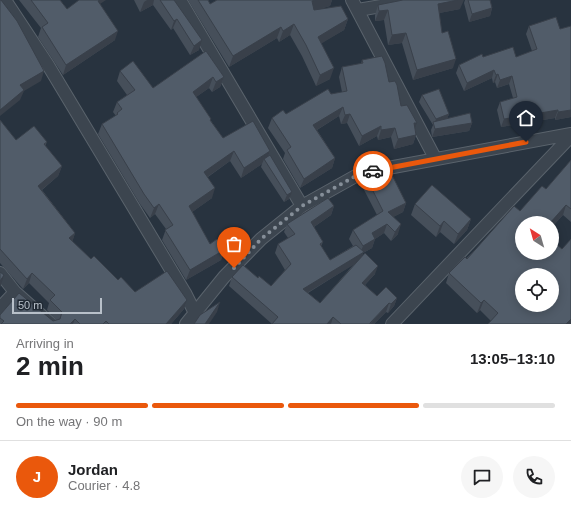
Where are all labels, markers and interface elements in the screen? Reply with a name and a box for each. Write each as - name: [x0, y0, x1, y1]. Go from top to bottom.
- pin: [509, 101, 543, 142]
- icon: home: [515, 107, 537, 129]
- courier: [353, 151, 393, 191]
- icon: car: [362, 160, 384, 182]
- north arrow: [515, 216, 559, 260]
- map controls: [515, 216, 559, 312]
- pin: [217, 227, 251, 268]
- icon: bag: [223, 233, 245, 255]
- button: locate: [515, 268, 559, 312]
- scale bar: [12, 296, 102, 315]
- text: 50 m: [18, 299, 42, 311]
- text: Arriving in: [16, 336, 74, 351]
- text: 13:05–13:10: [470, 350, 555, 367]
- text: 2 min: [16, 351, 84, 381]
- text: On the way · 90 m: [16, 414, 122, 429]
- button: chat: [461, 456, 503, 498]
- button: phone: [513, 456, 555, 498]
- text: Jordan: [68, 461, 118, 478]
- text: J: [33, 468, 41, 485]
- text: Courier · 4.8: [68, 478, 140, 493]

